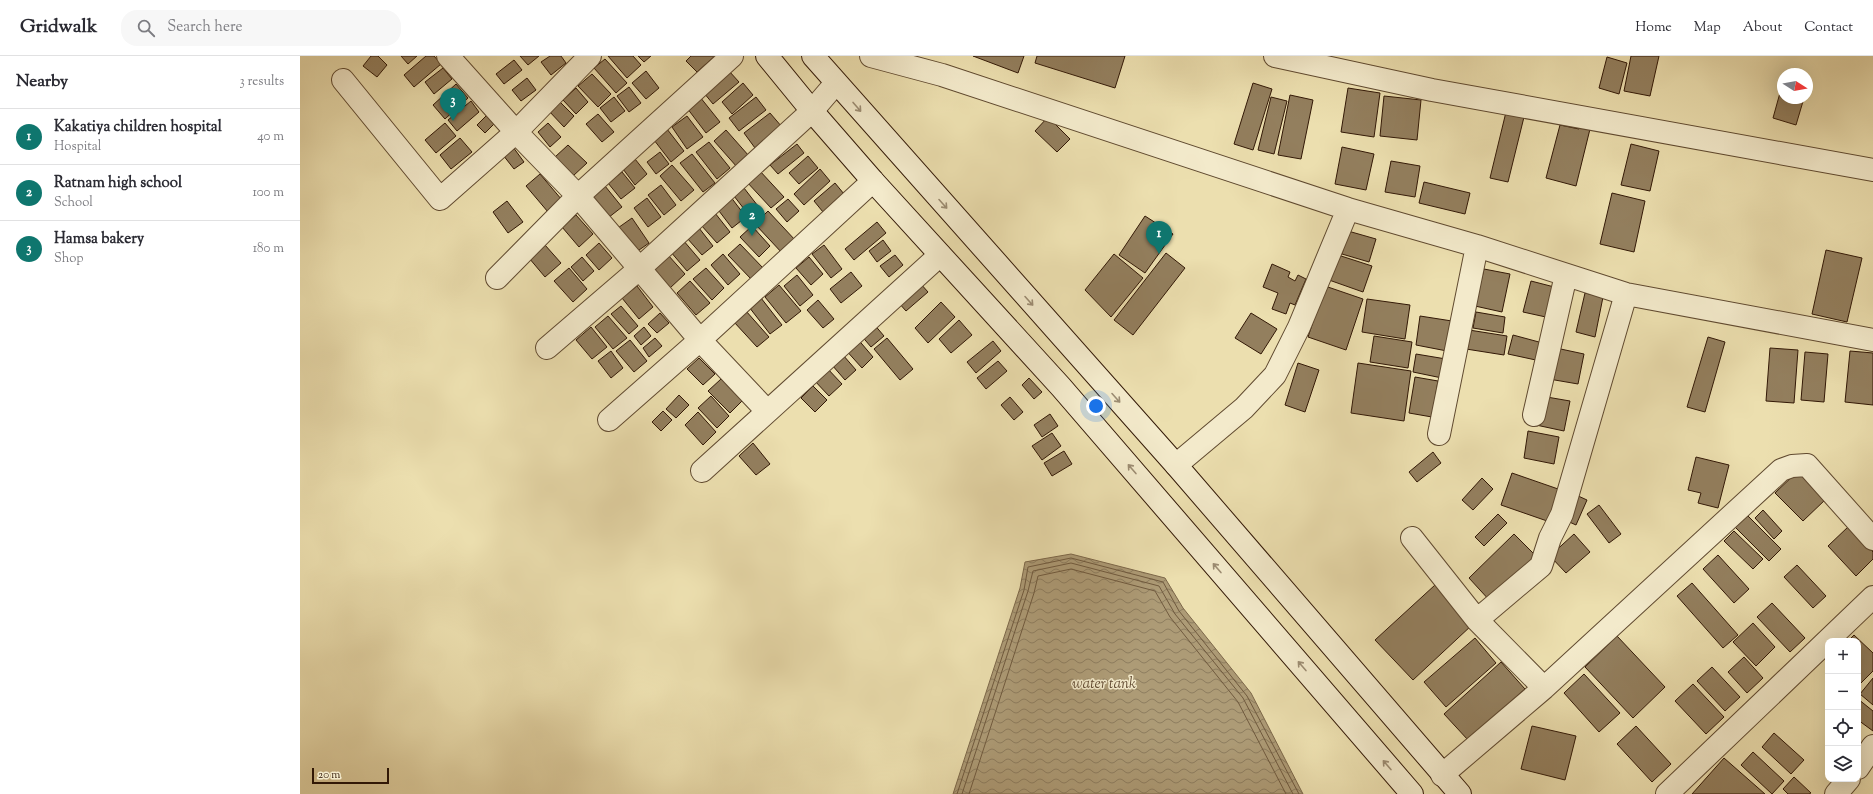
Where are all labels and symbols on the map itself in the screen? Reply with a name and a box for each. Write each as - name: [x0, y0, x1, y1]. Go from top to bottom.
- north arrow: [1777, 68, 1813, 104]
- pin: 3: [440, 88, 466, 121]
- one-way arrow: [852, 101, 861, 112]
- one-way arrow: [938, 199, 948, 209]
- pin: 2: [739, 203, 765, 236]
- pin: 1: [1146, 221, 1172, 254]
- one-way arrow: [1025, 296, 1034, 306]
- one-way arrow: [1111, 393, 1121, 403]
- your location: [1086, 396, 1106, 416]
- one-way arrow: [1127, 464, 1136, 475]
- one-way arrow: [1212, 563, 1221, 573]
- one-way arrow: [1297, 661, 1306, 672]
- water label: water tank: [1072, 674, 1136, 695]
- one-way arrow: [1382, 759, 1391, 770]
- scale bar: [312, 766, 389, 785]

